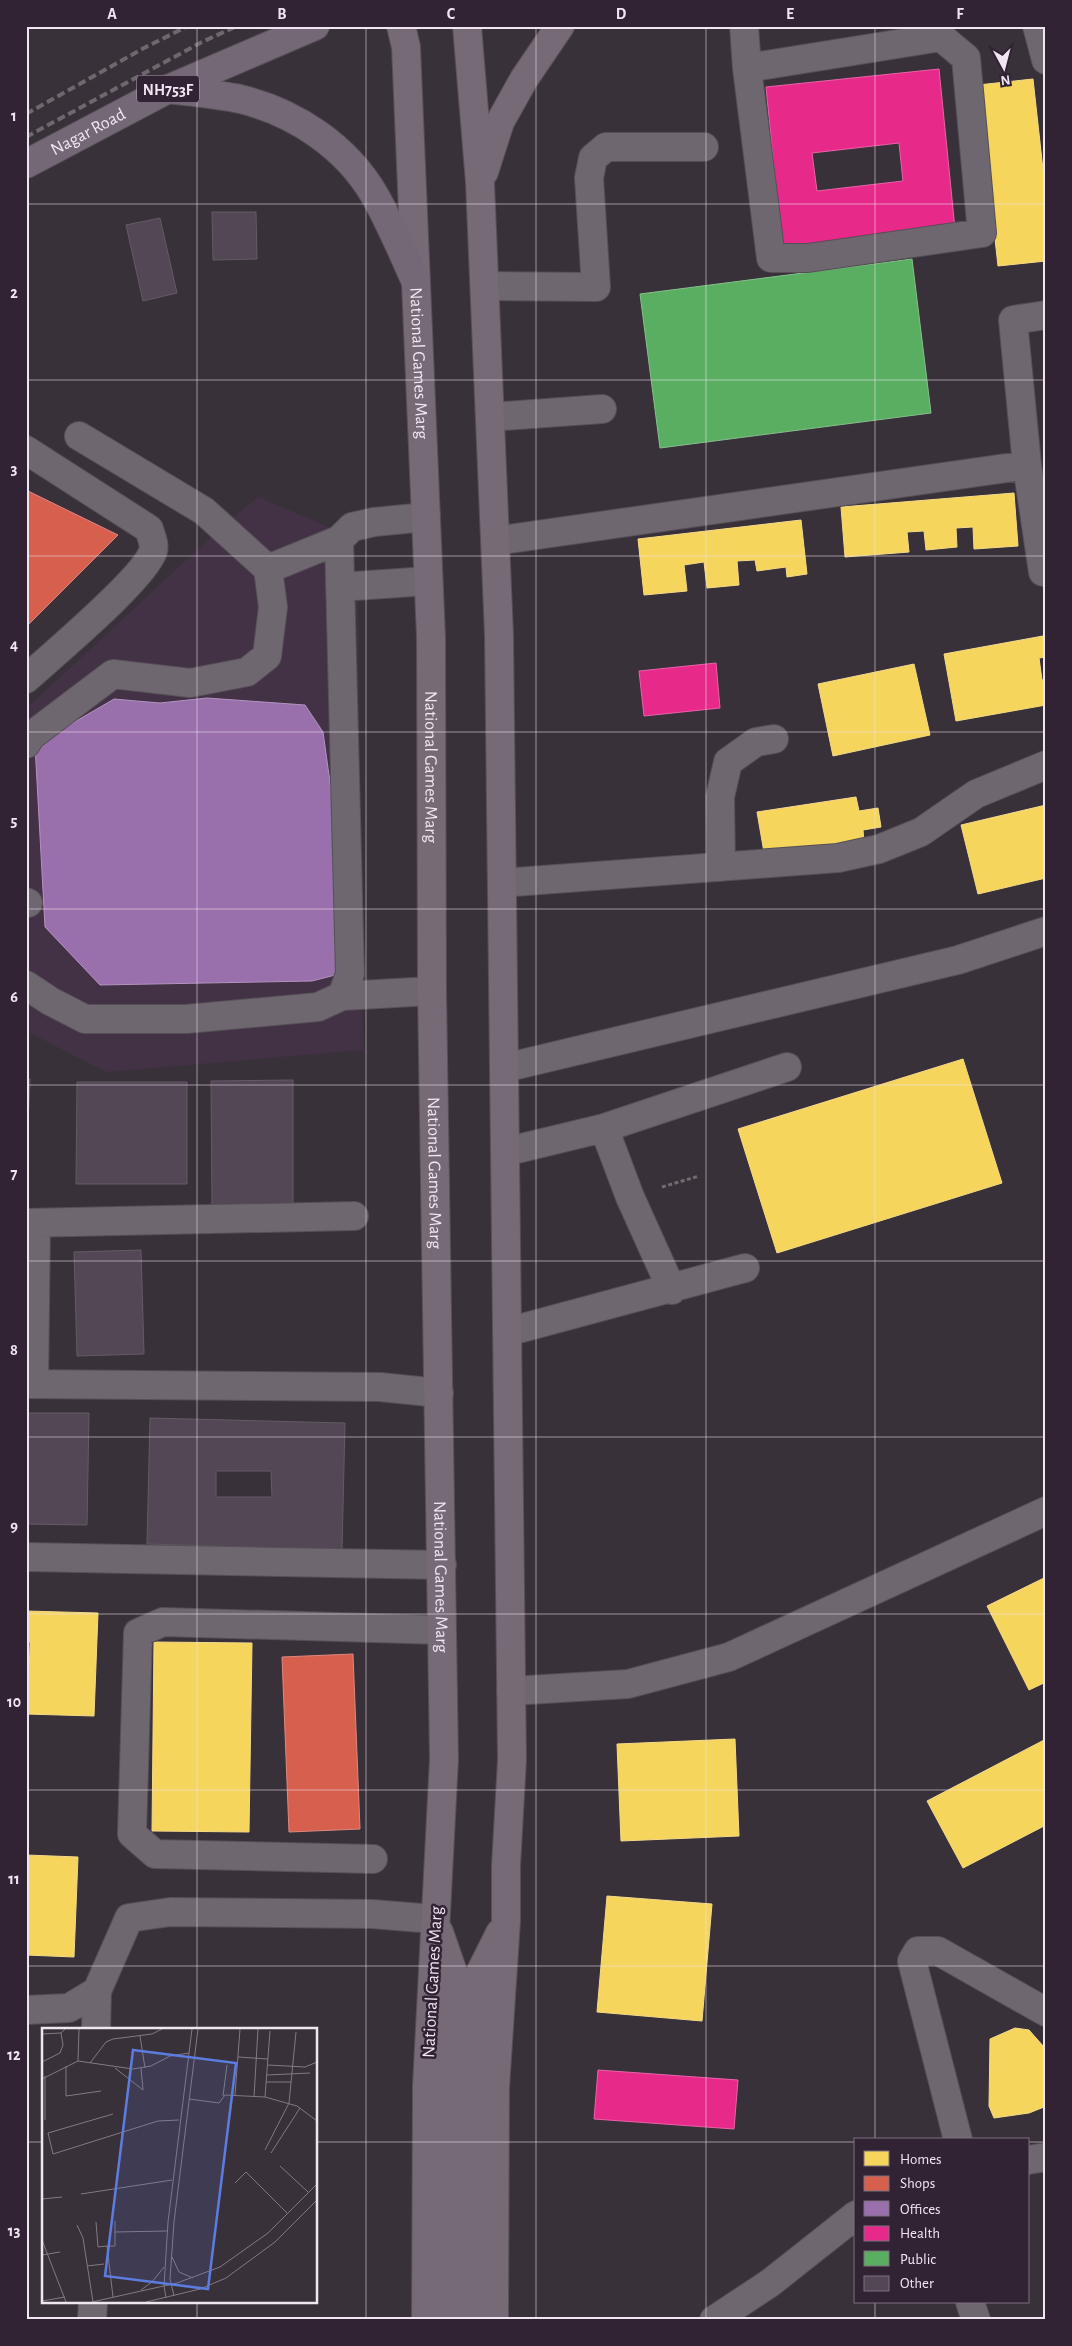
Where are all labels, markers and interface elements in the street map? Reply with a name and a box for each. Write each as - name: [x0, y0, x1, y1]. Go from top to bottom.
- text: A: [107, 6, 117, 22]
- text: B: [277, 6, 287, 22]
- text: C: [447, 6, 456, 22]
- text: D: [616, 6, 627, 22]
- text: E: [786, 6, 794, 22]
- text: F: [956, 6, 964, 22]
- north arrow: [980, 42, 1030, 92]
- text: N: [1000, 72, 1011, 87]
- road number: NH753F: [137, 76, 199, 102]
- street label: Nagar Road: [48, 105, 129, 159]
- text: 1: [11, 108, 17, 124]
- text: 2: [10, 285, 18, 301]
- street label: National Games Marg: [406, 287, 431, 440]
- text: 3: [11, 461, 18, 477]
- text: 4: [10, 637, 18, 653]
- street label: National Games Marg: [421, 691, 440, 843]
- text: 5: [11, 813, 18, 829]
- text: 6: [10, 989, 18, 1005]
- street label: National Games Marg: [424, 1097, 444, 1249]
- text: 7: [11, 1166, 18, 1182]
- text: 8: [10, 1342, 18, 1358]
- street label: National Games Marg: [430, 1501, 450, 1653]
- text: 9: [10, 1518, 18, 1534]
- text: 10: [7, 1694, 21, 1710]
- text: 11: [8, 1871, 20, 1887]
- street label: National Games Marg: [420, 1906, 446, 2058]
- inset map: [42, 2028, 318, 2304]
- text: 12: [7, 2047, 21, 2063]
- legend: [854, 2138, 1030, 2304]
- text: Homes: [900, 2152, 942, 2167]
- text: Shops: [900, 2176, 935, 2191]
- text: Offices: [900, 2202, 941, 2217]
- text: 13: [8, 2223, 20, 2239]
- text: Health: [900, 2226, 940, 2241]
- text: Public: [900, 2252, 936, 2267]
- text: Other: [900, 2276, 934, 2291]

